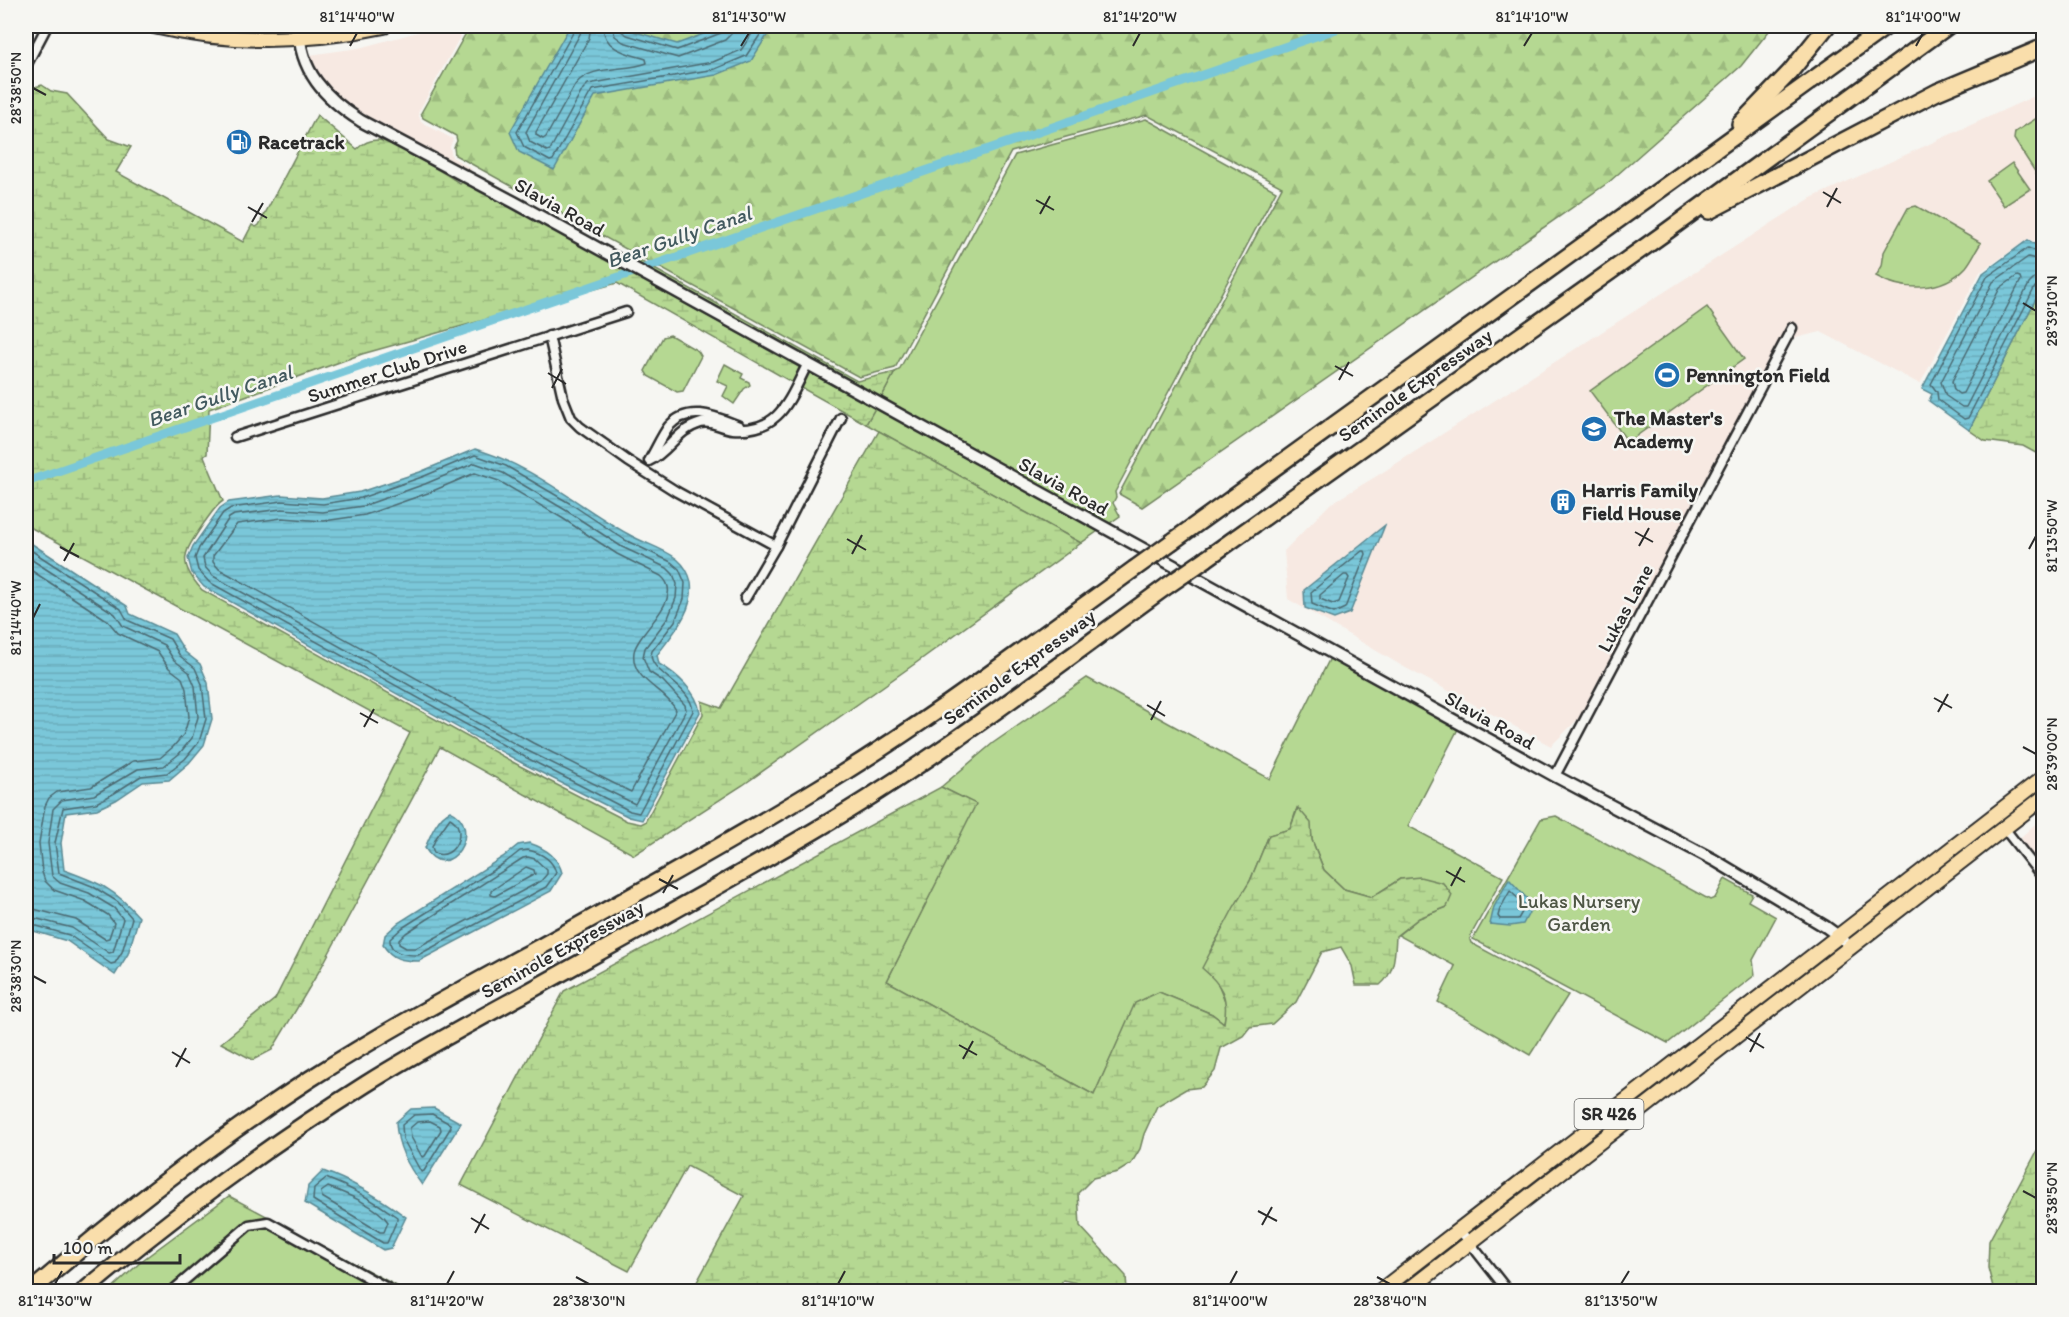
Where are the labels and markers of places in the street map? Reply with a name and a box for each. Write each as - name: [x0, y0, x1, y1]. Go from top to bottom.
- fuel station icon: Racetrack: [224, 127, 254, 157]
- place label: Racetrack: [258, 130, 346, 154]
- sports icon: Pennington Field: [1652, 360, 1682, 390]
- place label: Pennington Field: [1686, 363, 1830, 388]
- place label: The Master's Academy: [1613, 406, 1723, 454]
- school or university icon: The Master's Academy: [1579, 414, 1609, 444]
- place label: Harris Family Field House: [1582, 478, 1699, 525]
- building icon: Harris Family Field House: [1548, 487, 1578, 517]

